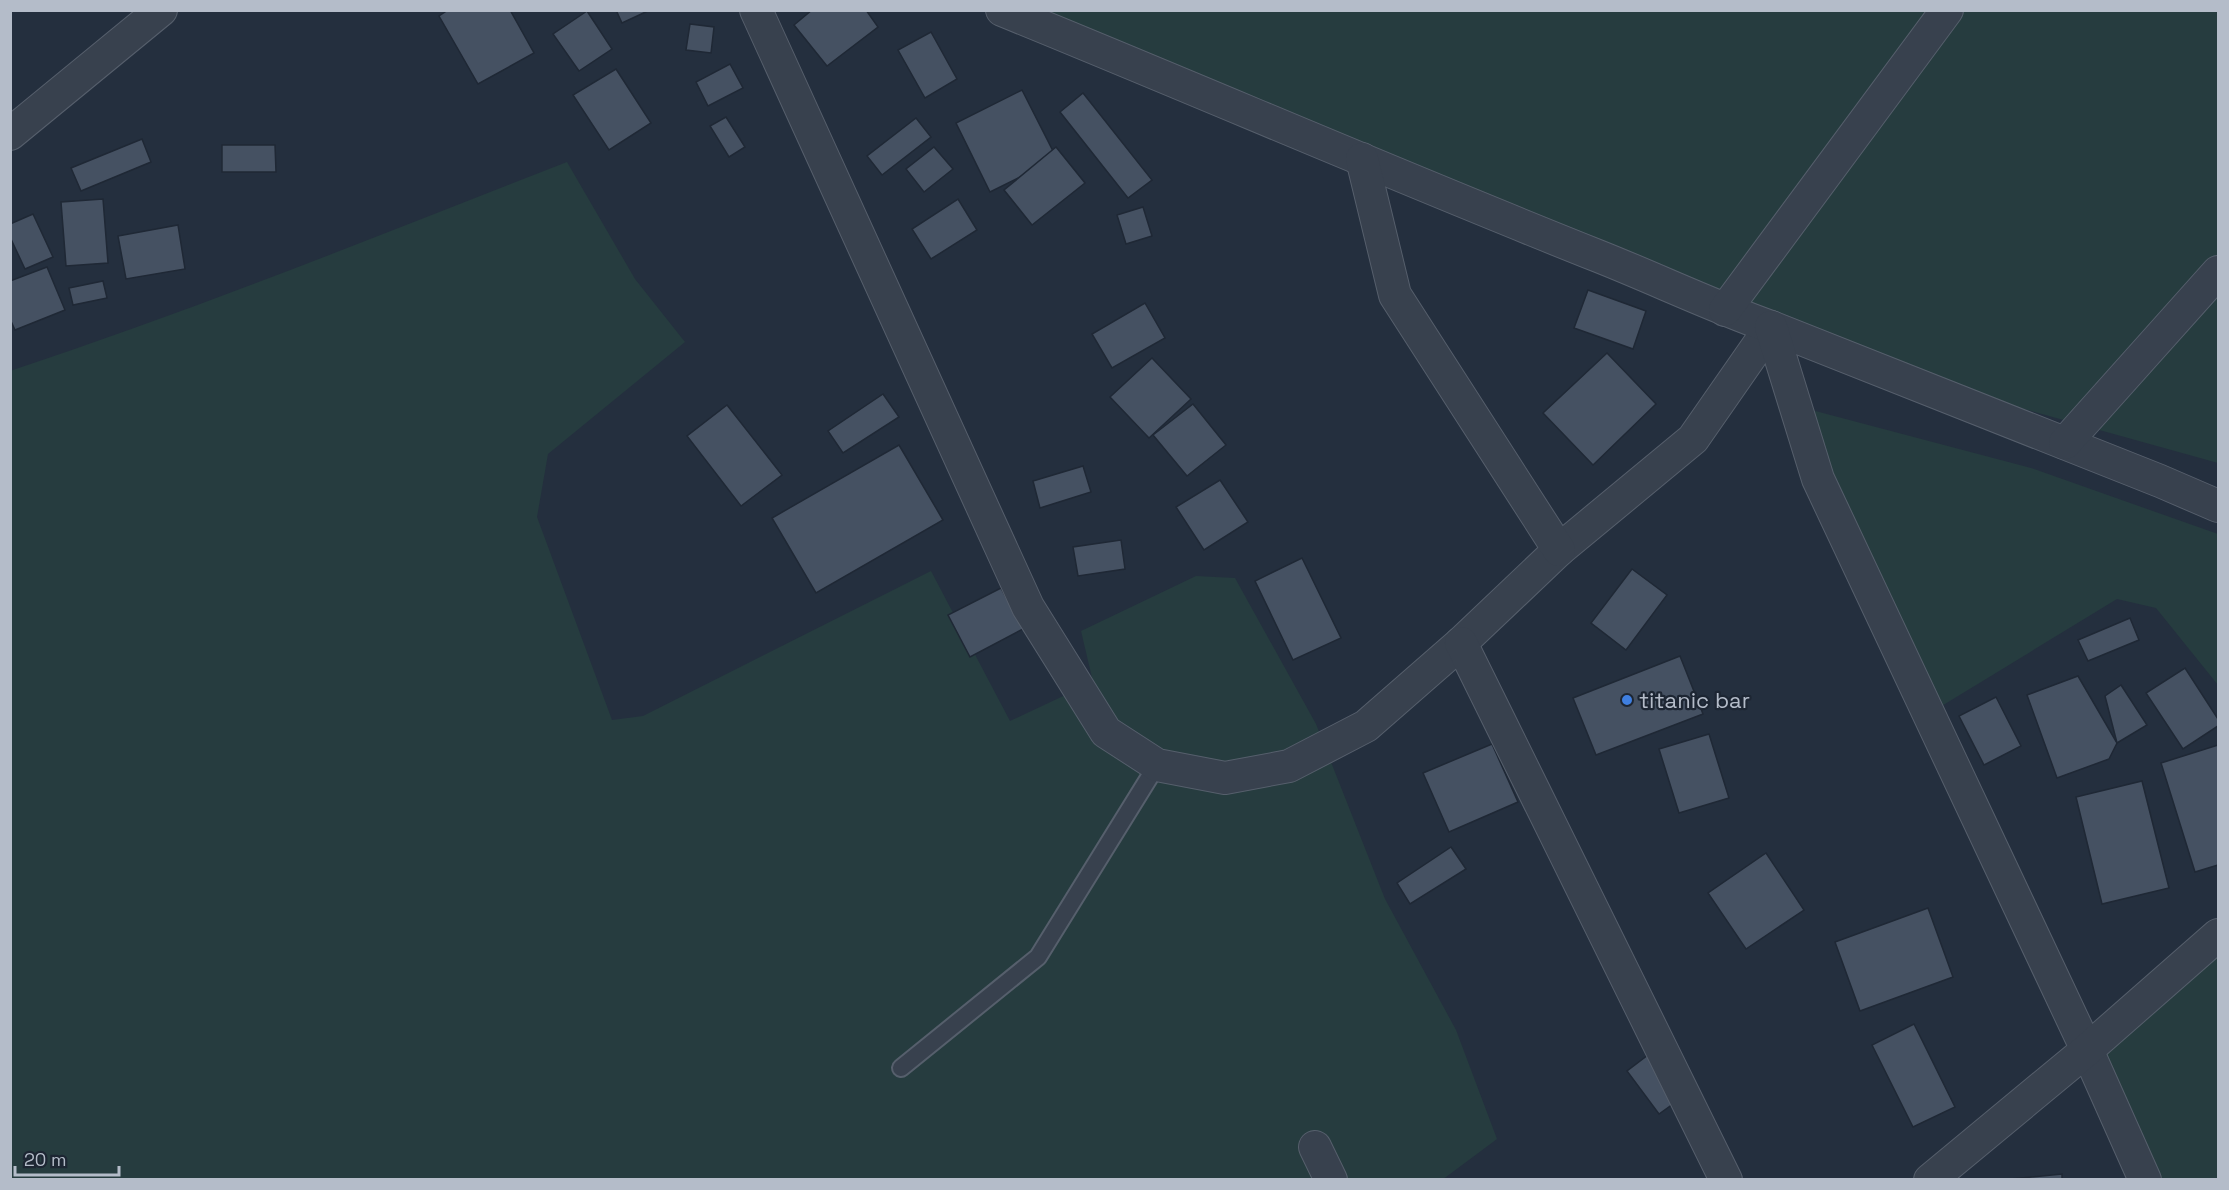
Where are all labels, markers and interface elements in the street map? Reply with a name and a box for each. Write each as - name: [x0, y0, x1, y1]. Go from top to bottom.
- place label: titanic bar: [1639, 686, 1750, 714]
- marker: titanic bar: [1620, 693, 1634, 707]
- scale bar: [15, 1139, 118, 1177]
- text: 20 m: [24, 1148, 67, 1171]

